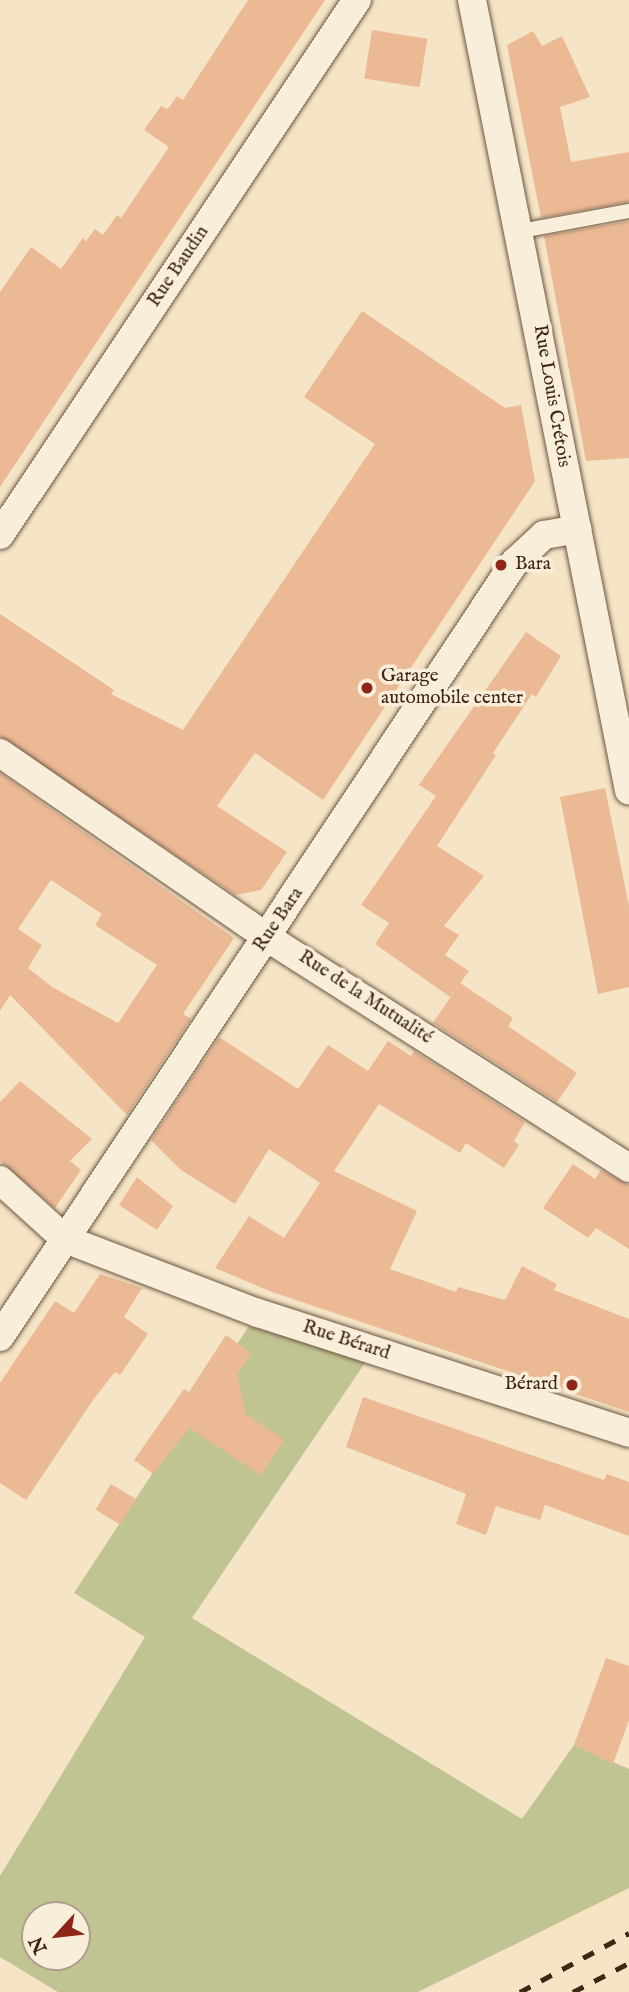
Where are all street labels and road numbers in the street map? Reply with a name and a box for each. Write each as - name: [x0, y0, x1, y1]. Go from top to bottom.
- street label: Rue Baudin: [144, 222, 214, 312]
- street label: Rue Louis Crétois: [527, 323, 575, 469]
- street label: Rue Bara: [249, 883, 309, 957]
- street label: Rue de la Mutualité: [294, 946, 436, 1050]
- street label: Rue Bérard: [299, 1316, 393, 1366]

